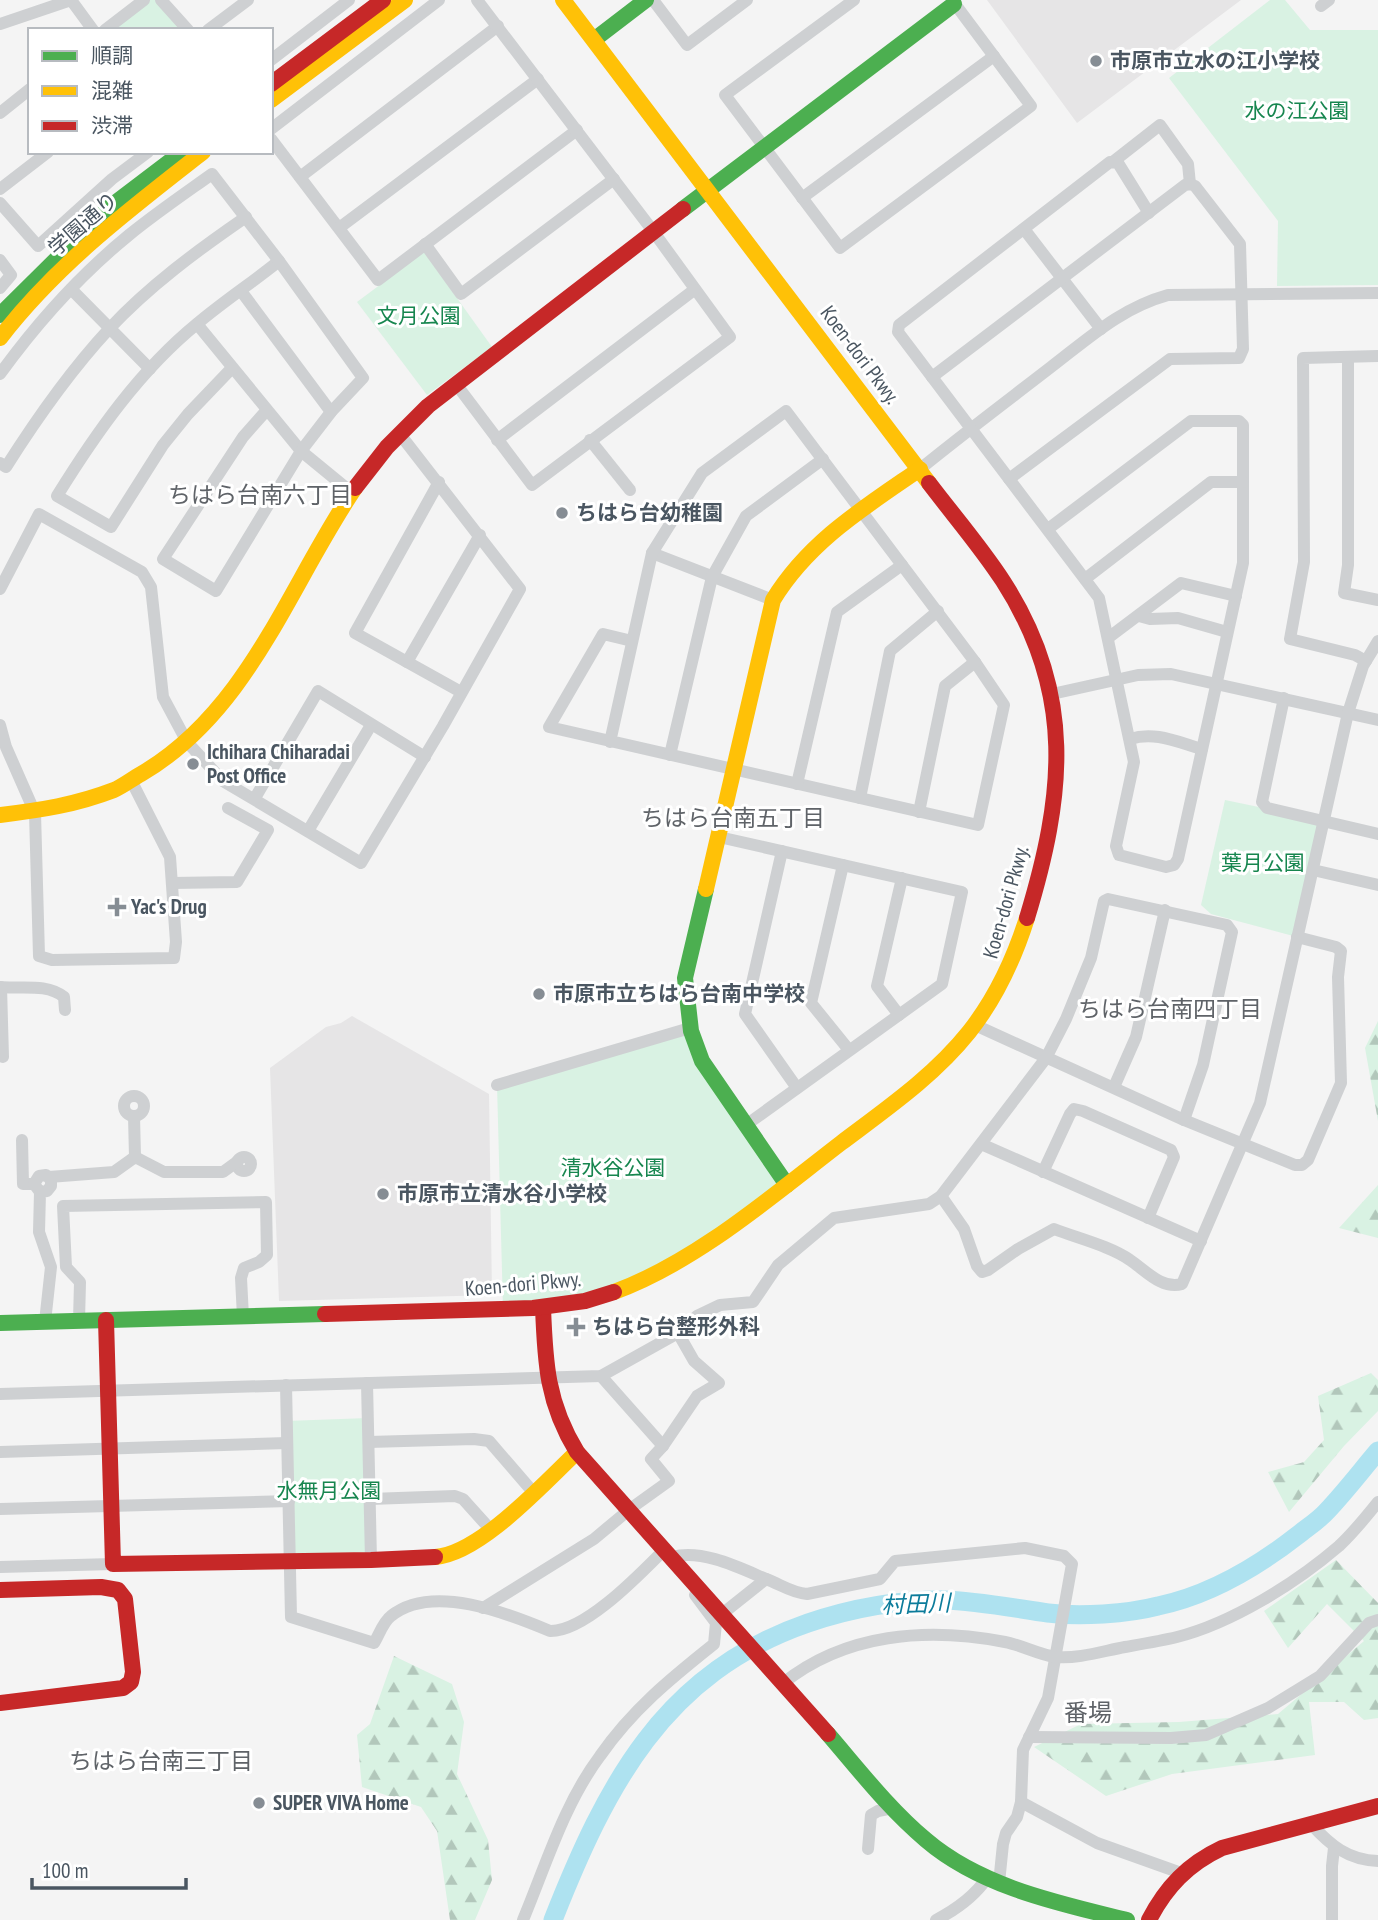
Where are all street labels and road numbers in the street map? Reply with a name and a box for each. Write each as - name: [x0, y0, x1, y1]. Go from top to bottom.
- street label: 学園通り: [42, 186, 123, 261]
- street label: Koen-dori Pkwy.: [815, 300, 906, 409]
- street label: Koen-dori Pkwy.: [977, 842, 1035, 961]
- street label: Koen-dori Pkwy.: [464, 1265, 582, 1302]

